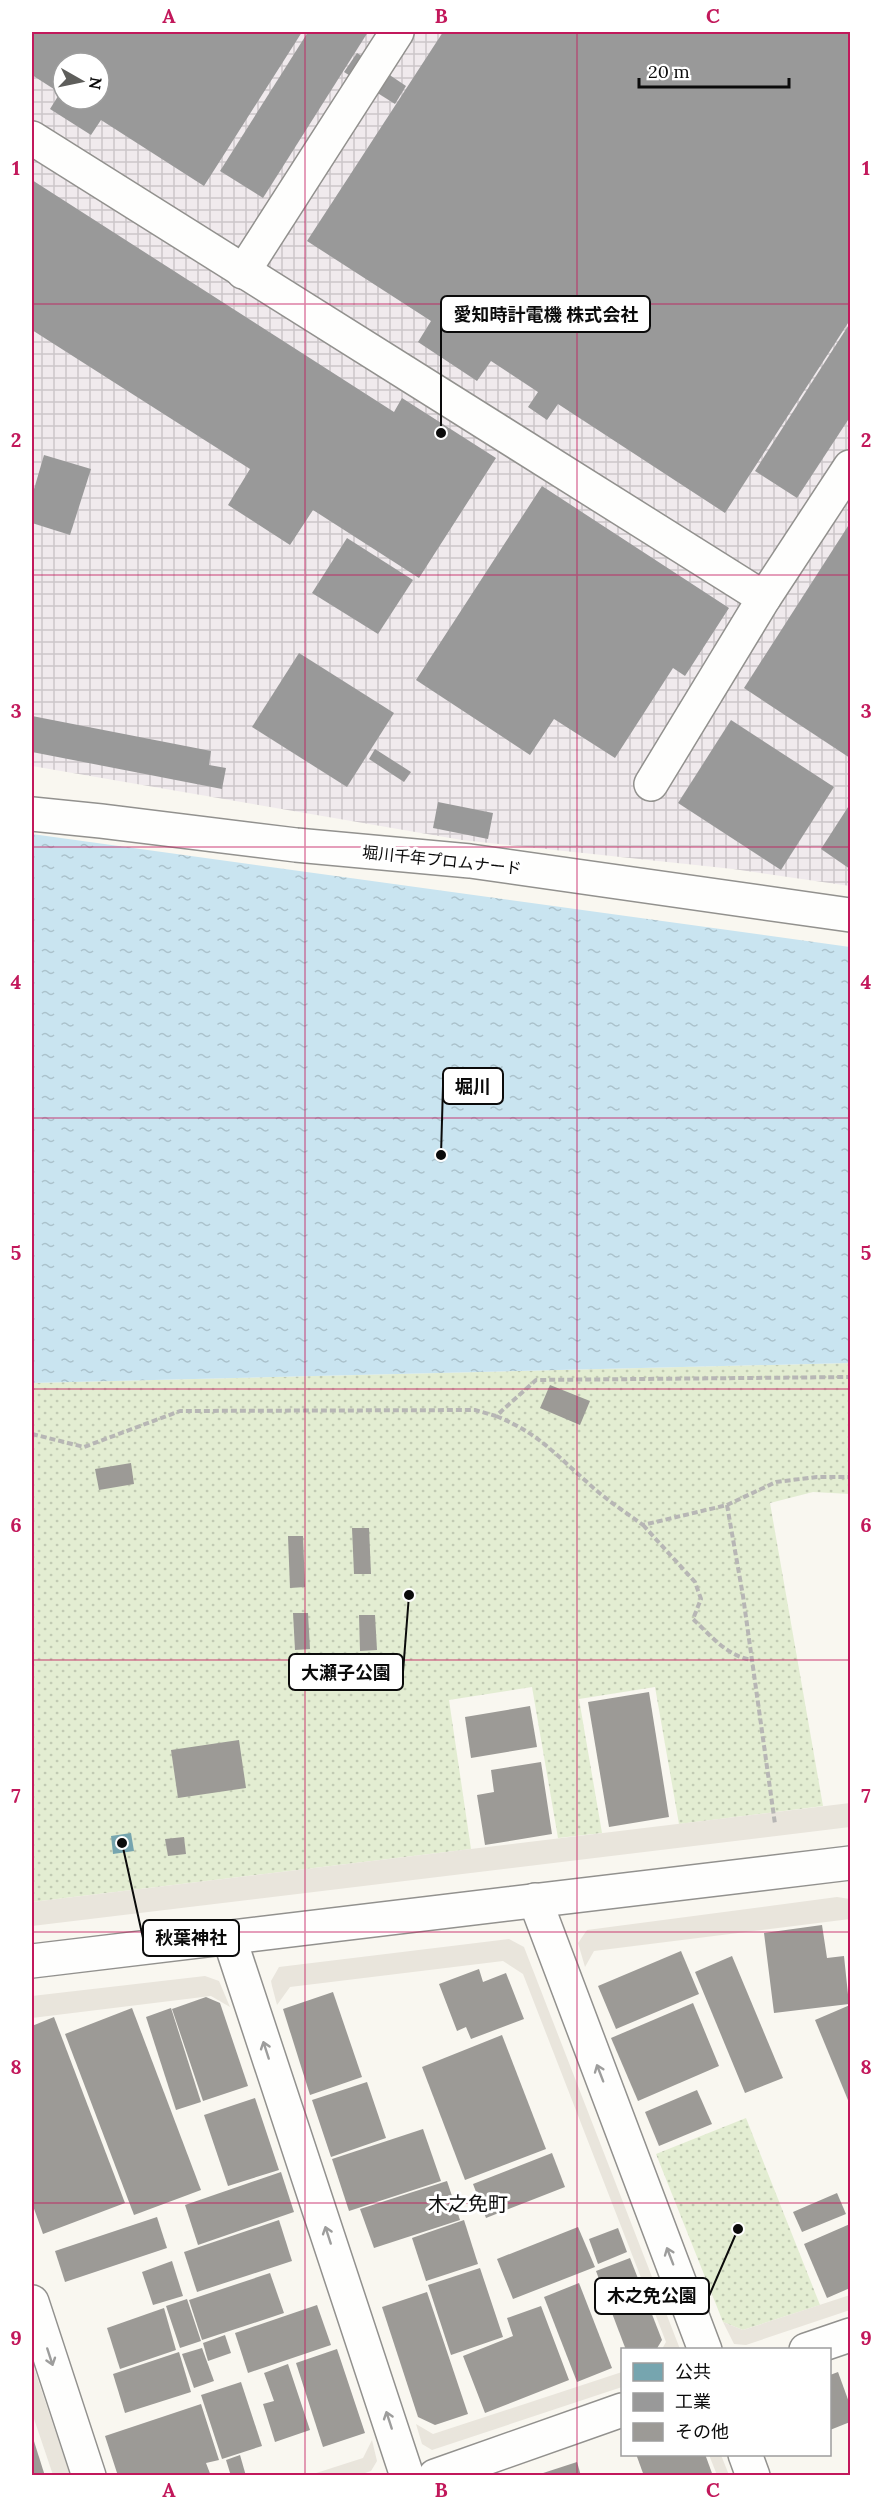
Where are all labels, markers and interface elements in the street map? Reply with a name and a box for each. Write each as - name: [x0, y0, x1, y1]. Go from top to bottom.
- text: A: [162, 3, 176, 28]
- text: B: [434, 3, 448, 28]
- text: C: [706, 3, 720, 28]
- north arrow: [51, 51, 111, 111]
- scale bar: [639, 51, 789, 89]
- text: 20 m: [648, 60, 690, 83]
- text: N: [85, 76, 107, 91]
- text: 1: [12, 155, 20, 180]
- text: 1: [862, 155, 870, 180]
- callout: 愛知時計電機 株式会社: [441, 296, 650, 332]
- text: 愛知時計電機 株式会社: [454, 303, 638, 326]
- text: 2: [11, 427, 21, 452]
- text: 2: [861, 427, 871, 452]
- text: 3: [10, 698, 22, 723]
- text: 3: [860, 698, 872, 723]
- street label: 堀川千年プロムナード: [361, 842, 523, 878]
- text: 4: [11, 969, 22, 994]
- text: 4: [861, 969, 872, 994]
- callout: 堀川: [443, 1068, 503, 1104]
- text: 堀川: [455, 1075, 491, 1098]
- text: 5: [11, 1240, 22, 1265]
- text: 5: [861, 1240, 872, 1265]
- text: 6: [10, 1512, 22, 1537]
- text: 6: [860, 1512, 872, 1537]
- callout: 大瀬子公園: [289, 1654, 403, 1690]
- text: 大瀬子公園: [301, 1661, 391, 1684]
- text: 7: [11, 1783, 21, 1808]
- text: 7: [861, 1783, 871, 1808]
- callout: 秋葉神社: [143, 1920, 239, 1956]
- text: 秋葉神社: [155, 1926, 227, 1949]
- one-way arrow: [260, 2041, 271, 2059]
- text: 8: [10, 2054, 22, 2079]
- text: 8: [860, 2054, 872, 2079]
- one-way arrow: [594, 2064, 605, 2083]
- district label: 木之免町: [428, 2191, 508, 2216]
- one-way arrow: [321, 2226, 332, 2245]
- one-way arrow: [663, 2247, 674, 2265]
- callout: 木之免公園: [595, 2278, 709, 2314]
- text: 木之免公園: [607, 2284, 697, 2307]
- text: 9: [10, 2325, 22, 2350]
- text: 9: [860, 2325, 872, 2350]
- one-way arrow: [45, 2347, 56, 2366]
- legend: [621, 2348, 831, 2456]
- text: 公共: [675, 2360, 711, 2383]
- text: 工業: [675, 2390, 711, 2413]
- one-way arrow: [383, 2411, 394, 2430]
- text: その他: [675, 2420, 729, 2443]
- text: A: [162, 2477, 176, 2502]
- text: B: [434, 2477, 448, 2502]
- text: C: [706, 2477, 720, 2502]

